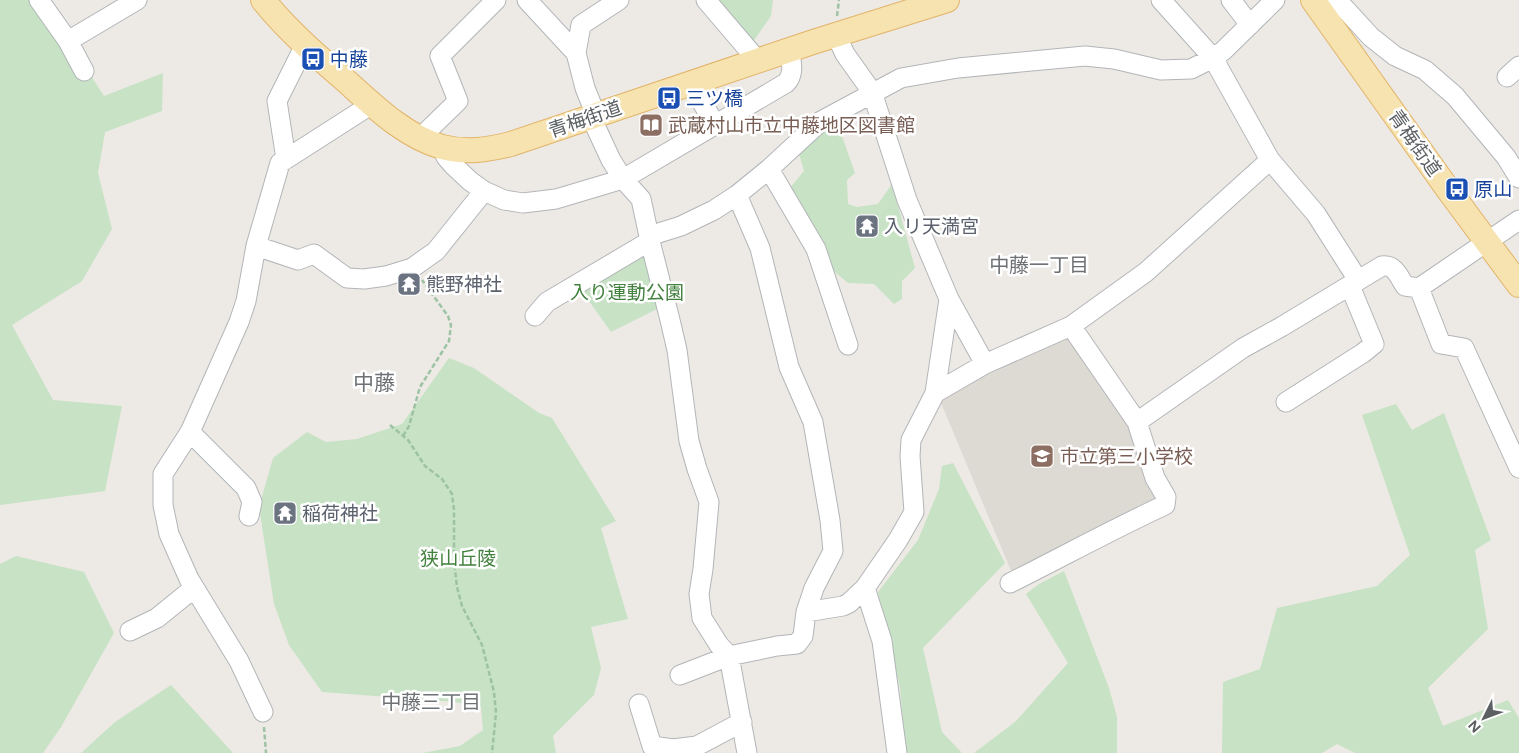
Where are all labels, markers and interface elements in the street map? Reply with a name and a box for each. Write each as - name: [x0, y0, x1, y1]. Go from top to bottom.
- bus stop icon: 中藤: [300, 46, 326, 72]
- place label: 中藤: [330, 48, 368, 71]
- bus stop icon: 三ツ橋: [656, 85, 682, 111]
- place label: 三ツ橋: [686, 87, 743, 110]
- street label: 青梅街道: [545, 96, 625, 142]
- street label: 青梅街道: [1384, 105, 1446, 181]
- library icon: 武蔵村山市立中藤地区図書館: [638, 112, 664, 138]
- place label: 武蔵村山市立中藤地区図書館: [668, 114, 915, 137]
- bus stop icon: 原山: [1444, 176, 1470, 202]
- place label: 原山: [1474, 178, 1512, 201]
- temple icon: 入リ天満宮: [854, 213, 880, 239]
- place label: 入リ天満宮: [884, 215, 979, 238]
- district label: 中藤一丁目: [989, 253, 1089, 277]
- temple icon: 熊野神社: [396, 271, 422, 297]
- place label: 熊野神社: [426, 273, 502, 296]
- park label: 入り運動公園: [570, 281, 684, 304]
- district label: 中藤: [353, 370, 395, 395]
- school or university icon: 市立第三小学校: [1029, 443, 1055, 469]
- place label: 市立第三小学校: [1060, 445, 1193, 468]
- temple icon: 稲荷神社: [272, 500, 298, 526]
- place label: 稲荷神社: [302, 502, 378, 525]
- park label: 狭山丘陵: [420, 547, 496, 570]
- district label: 中藤三丁目: [381, 690, 481, 714]
- north arrow: [1459, 693, 1509, 743]
- text: N: [1465, 717, 1485, 736]

